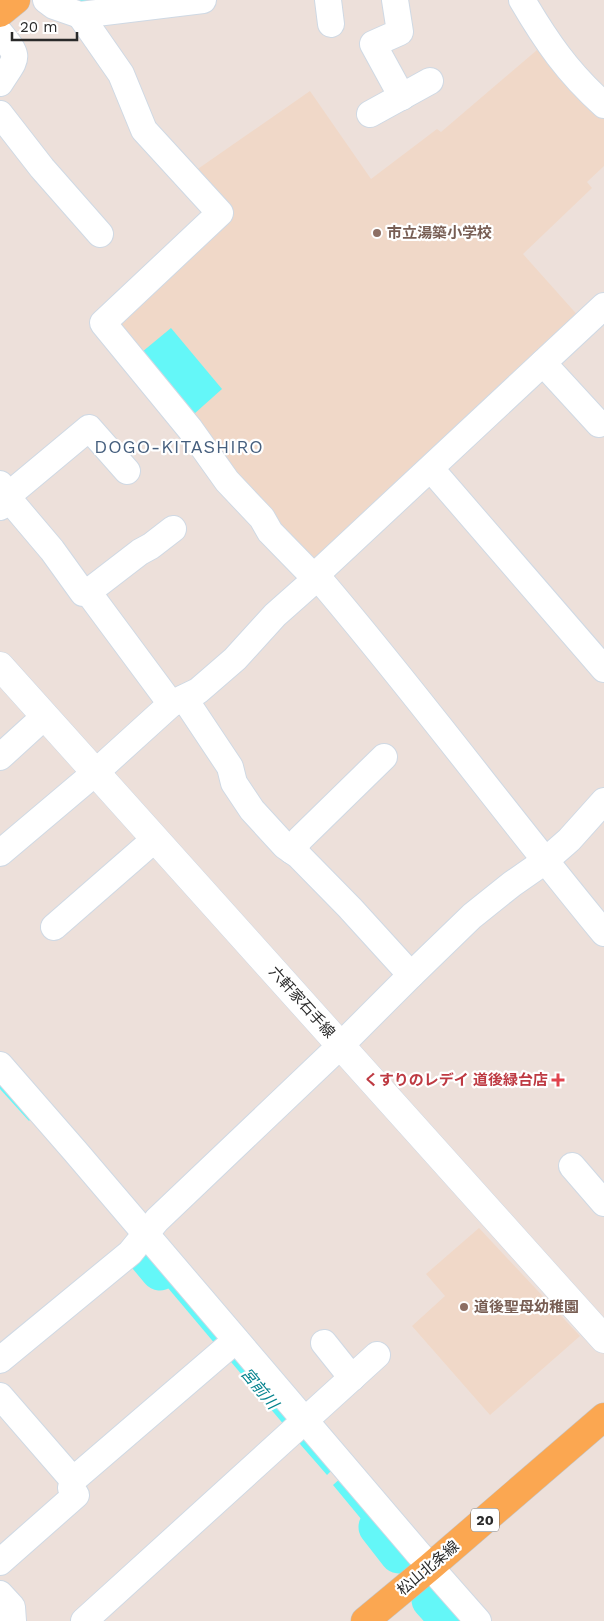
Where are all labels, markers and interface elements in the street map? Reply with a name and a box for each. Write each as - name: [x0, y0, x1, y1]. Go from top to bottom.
- scale bar: [12, 10, 78, 42]
- text: 20 m: [20, 18, 58, 36]
- place label: 市立湯築小学校: [387, 224, 492, 242]
- marker: 市立湯築小学校: [371, 227, 383, 239]
- district label: DOGO-KITASHIRO: [94, 436, 264, 457]
- street label: 六軒家石手線: [265, 963, 339, 1041]
- place label: くすりのレデイ 道後緑台店: [364, 1071, 548, 1089]
- marker: くすりのレデイ 道後緑台店: [552, 1074, 564, 1086]
- place label: 道後聖母幼稚園: [474, 1298, 579, 1316]
- marker: 道後聖母幼稚園: [458, 1301, 470, 1313]
- water label: 宮前川: [237, 1364, 284, 1414]
- road number: 20: [471, 1508, 499, 1532]
- street label: 松山北条線: [393, 1537, 463, 1599]

